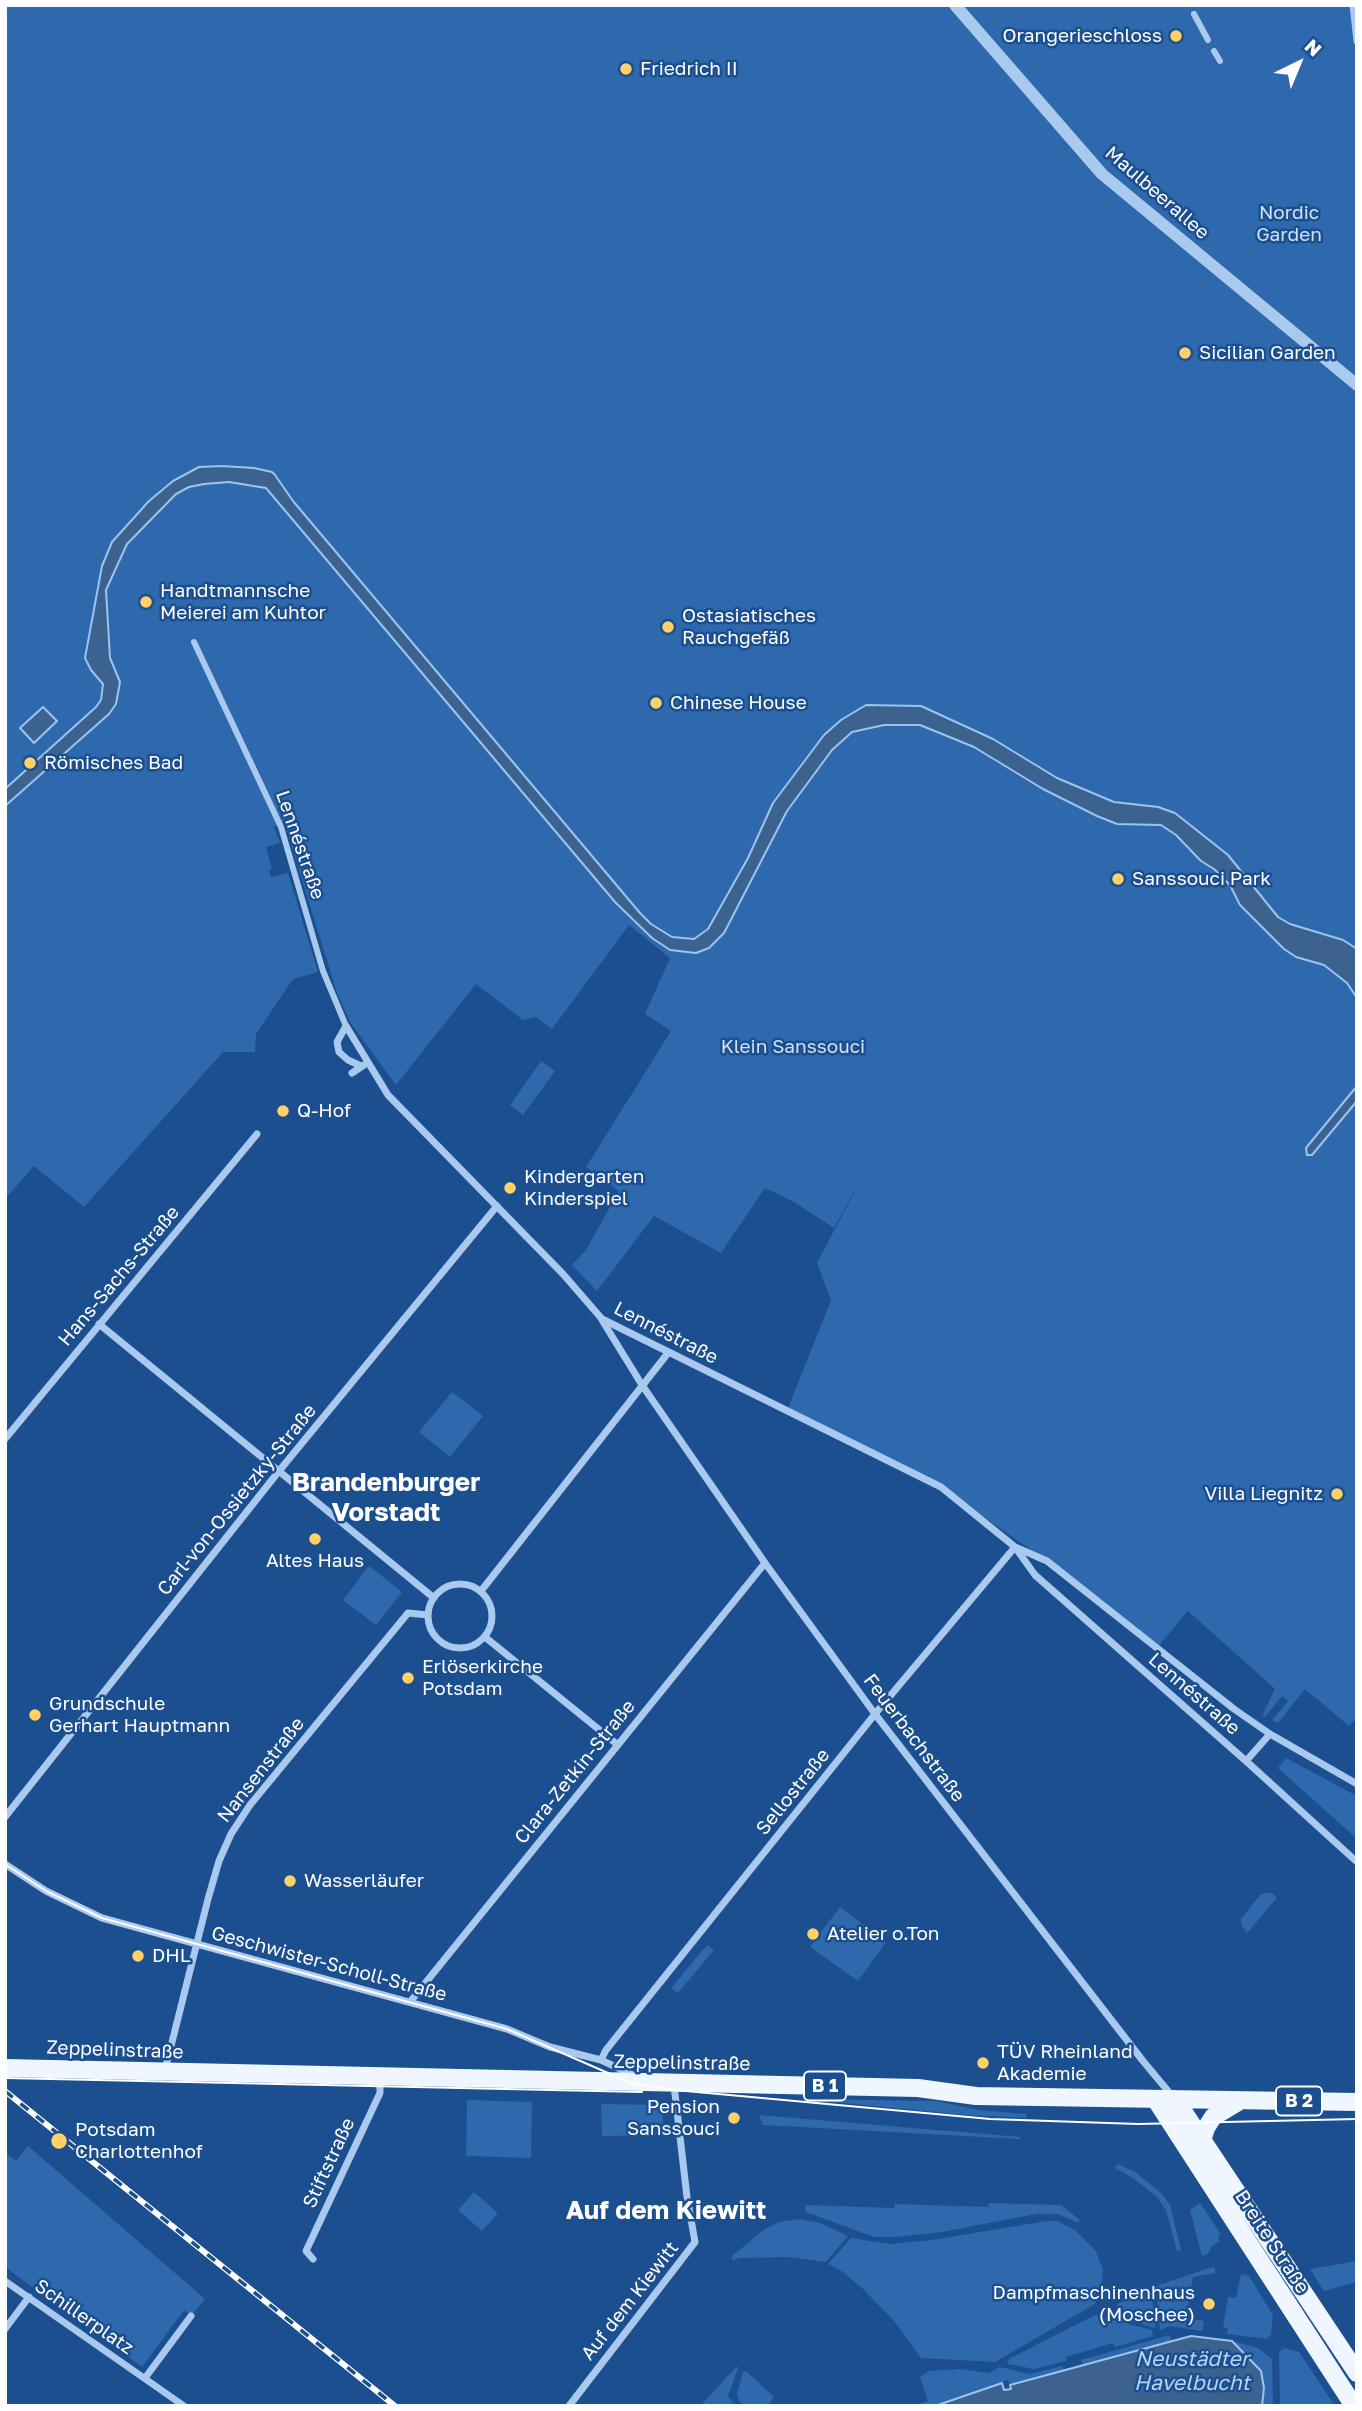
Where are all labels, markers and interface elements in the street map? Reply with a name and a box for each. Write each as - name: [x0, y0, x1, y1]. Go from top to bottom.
- place label: Orangerieschloss: [1003, 25, 1162, 47]
- marker: Orangerieschloss: [1168, 28, 1184, 44]
- north arrow: [1264, 28, 1334, 98]
- text: N: [1301, 34, 1327, 61]
- place label: Friedrich II: [640, 58, 738, 80]
- marker: Friedrich II: [618, 61, 634, 77]
- street label: Maulbeerallee: [1100, 142, 1214, 244]
- park label: Nordic Garden: [1256, 202, 1322, 246]
- place label: Sicilian Garden: [1199, 342, 1336, 364]
- marker: Sicilian Garden: [1177, 345, 1193, 361]
- place label: Handtmannsche Meierei am Kuhtor: [160, 580, 326, 624]
- marker: Handtmannsche Meierei am Kuhtor: [138, 594, 154, 610]
- place label: Ostasiatisches Rauchgefäß: [682, 605, 816, 649]
- marker: Ostasiatisches Rauchgefäß: [660, 619, 676, 635]
- place label: Chinese House: [670, 692, 807, 714]
- marker: Chinese House: [648, 695, 664, 711]
- place label: Römisches Bad: [44, 752, 183, 774]
- marker: Römisches Bad: [22, 755, 38, 771]
- street label: Lennéstraße: [271, 788, 329, 902]
- place label: Sanssouci Park: [1132, 868, 1271, 890]
- marker: Sanssouci Park: [1110, 871, 1126, 887]
- park label: Klein Sanssouci: [721, 1036, 865, 1058]
- place label: Q-Hof: [297, 1100, 351, 1122]
- marker: Q-Hof: [275, 1103, 291, 1119]
- place label: Kindergarten Kinderspiel: [524, 1166, 644, 1210]
- marker: Kindergarten Kinderspiel: [502, 1180, 518, 1196]
- street label: Hans-Sachs-Straße: [54, 1201, 184, 1351]
- street label: Lennéstraße: [610, 1297, 722, 1369]
- street label: Carl-von-Ossietzky-Straße: [153, 1400, 321, 1600]
- district label: Brandenburger Vorstadt: [292, 1467, 480, 1528]
- place label: Villa Liegnitz: [1204, 1483, 1323, 1505]
- marker: Villa Liegnitz: [1329, 1486, 1345, 1502]
- marker: Altes Haus: [307, 1531, 323, 1547]
- place label: Altes Haus: [266, 1550, 364, 1572]
- street label: Lennéstraße: [1144, 1648, 1244, 1740]
- place label: Erlöserkirche Potsdam: [422, 1656, 543, 1700]
- marker: Erlöserkirche Potsdam: [400, 1670, 416, 1686]
- street label: Feuerbachstraße: [859, 1670, 969, 1806]
- place label: Grundschule Gerhart Hauptmann: [49, 1693, 230, 1737]
- street label: Clara-Zetkin-Straße: [510, 1695, 640, 1849]
- marker: Grundschule Gerhart Hauptmann: [27, 1707, 43, 1723]
- street label: Nansenstraße: [213, 1713, 309, 1827]
- street label: Sellostraße: [751, 1744, 835, 1840]
- place label: Wasserläufer: [304, 1870, 424, 1892]
- marker: Wasserläufer: [282, 1873, 298, 1889]
- street label: Geschwister-Scholl-Straße: [209, 1922, 449, 2006]
- place label: Atelier o.Ton: [827, 1923, 940, 1945]
- marker: Atelier o.Ton: [805, 1926, 821, 1942]
- place label: DHL: [152, 1945, 191, 1967]
- marker: DHL: [130, 1948, 146, 1964]
- street label: Zeppelinstraße: [46, 2036, 184, 2064]
- place label: TÜV Rheinland Akademie: [997, 2041, 1133, 2085]
- street label: Zeppelinstraße: [613, 2050, 751, 2076]
- marker: TÜV Rheinland Akademie: [975, 2055, 991, 2071]
- road number: B 1: [804, 2072, 846, 2100]
- road number: B 2: [1276, 2087, 1322, 2116]
- place label: Pension Sanssouci: [627, 2096, 720, 2140]
- marker: Pension Sanssouci: [726, 2110, 742, 2126]
- street label: Stiftstraße: [298, 2114, 360, 2212]
- place label: Potsdam Charlottenhof: [75, 2119, 203, 2163]
- marker: Potsdam Charlottenhof: [49, 2131, 69, 2151]
- street label: Breite Straße: [1230, 2186, 1314, 2298]
- district label: Auf dem Kiewitt: [566, 2195, 766, 2227]
- street label: Auf dem Kiewitt: [577, 2237, 683, 2365]
- street label: Schillerplatz: [30, 2274, 138, 2360]
- place label: Dampfmaschinenhaus (Moschee): [993, 2282, 1195, 2326]
- marker: Dampfmaschinenhaus (Moschee): [1201, 2296, 1217, 2312]
- water label: Neustädter Havelbucht: [1134, 2346, 1250, 2396]

